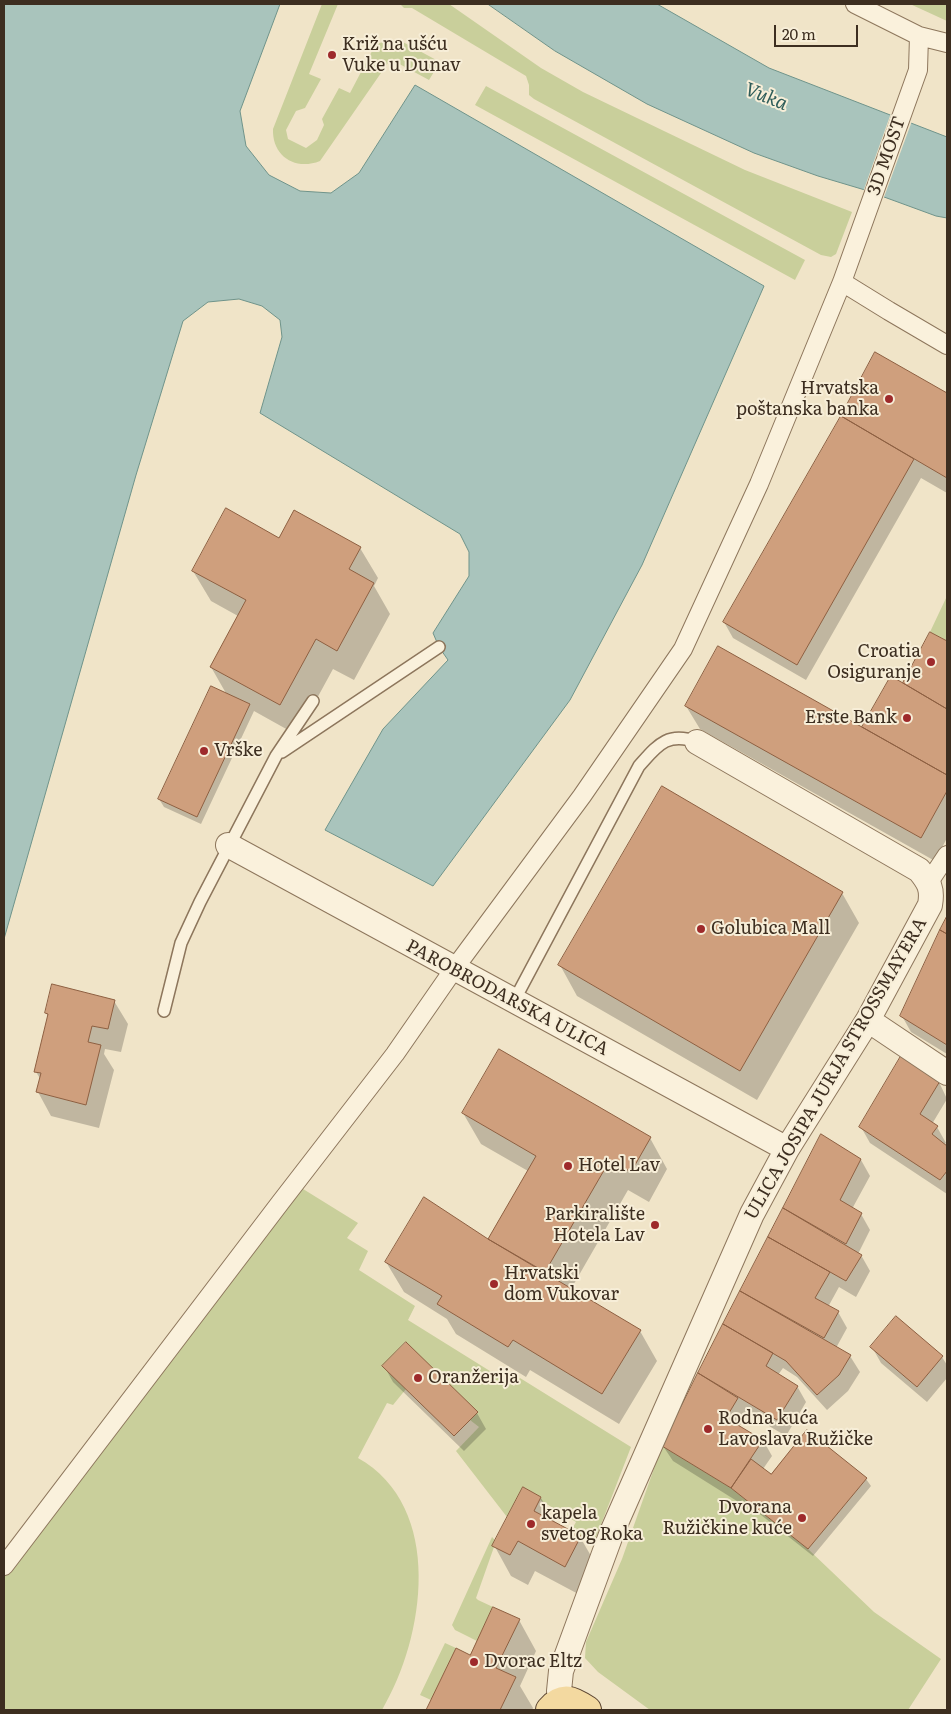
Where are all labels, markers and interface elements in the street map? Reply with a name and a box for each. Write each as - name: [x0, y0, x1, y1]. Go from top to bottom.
- scale bar: [776, 15, 860, 47]
- text: 20 m: [782, 22, 816, 45]
- place label: Križ na ušću Vuke u Dunav: [342, 34, 461, 76]
- marker: Križ na ušću Vuke u Dunav: [326, 49, 338, 61]
- water label: Vuka: [741, 78, 791, 116]
- street label: 3D MOST: [863, 114, 911, 198]
- place label: Hrvatska poštanska banka: [736, 378, 879, 420]
- marker: Hrvatska poštanska banka: [883, 393, 895, 405]
- place label: Croatia Osiguranje: [827, 641, 921, 684]
- marker: Croatia Osiguranje: [925, 656, 937, 668]
- place label: Erste Bank: [805, 707, 897, 729]
- marker: Erste Bank: [901, 712, 913, 724]
- place label: Vrške: [214, 740, 263, 762]
- marker: Vrške: [198, 745, 210, 757]
- street label: ULICA JOSIPA JURJA STROSSMAYERA: [740, 914, 932, 1224]
- place label: Golubica Mall: [711, 918, 830, 940]
- marker: Golubica Mall: [695, 923, 707, 935]
- street label: PAROBRODARSKA ULICA: [402, 935, 612, 1061]
- place label: Hotel Lav: [578, 1155, 660, 1177]
- marker: Hotel Lav: [562, 1160, 574, 1172]
- place label: Parkiralište Hotela Lav: [545, 1204, 645, 1246]
- marker: Parkiralište Hotela Lav: [649, 1219, 661, 1231]
- place label: Hrvatski dom Vukovar: [504, 1263, 619, 1306]
- marker: Hrvatski dom Vukovar: [488, 1278, 500, 1290]
- place label: Oranžerija: [428, 1367, 519, 1389]
- marker: Oranžerija: [412, 1372, 424, 1384]
- place label: Rodna kuća Lavoslava Ružičke: [718, 1408, 873, 1450]
- marker: Rodna kuća Lavoslava Ružičke: [702, 1423, 714, 1435]
- place label: Dvorana Ružičkine kuće: [663, 1497, 792, 1540]
- place label: kapela svetog Roka: [541, 1503, 643, 1546]
- marker: Dvorana Ružičkine kuće: [796, 1512, 808, 1524]
- marker: kapela svetog Roka: [525, 1518, 537, 1530]
- place label: Dvorac Eltz: [484, 1651, 582, 1673]
- marker: Dvorac Eltz: [468, 1656, 480, 1668]

